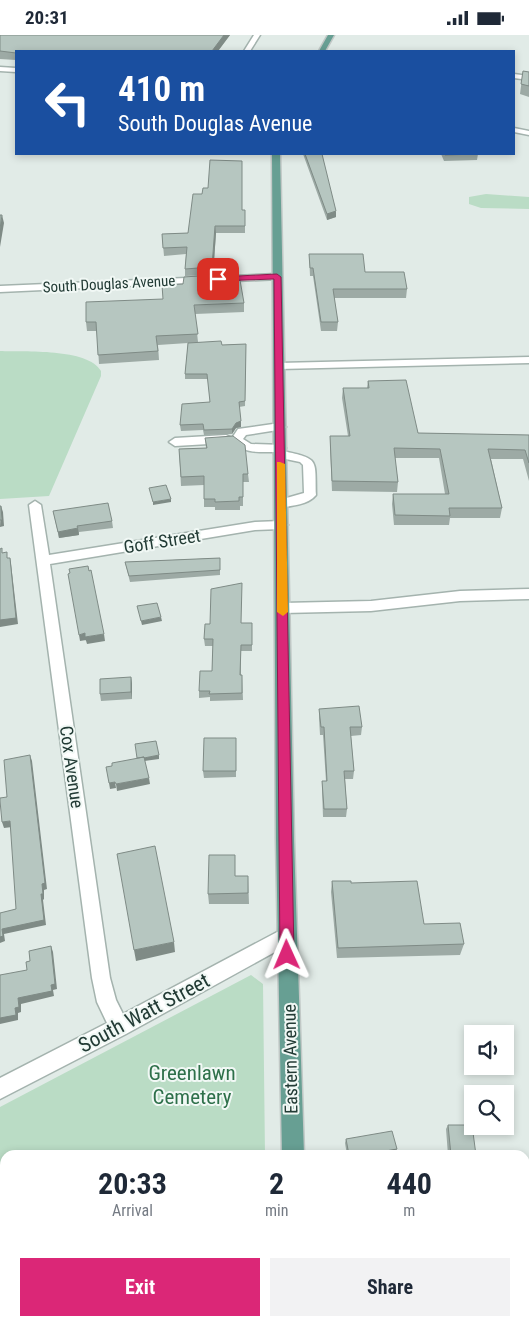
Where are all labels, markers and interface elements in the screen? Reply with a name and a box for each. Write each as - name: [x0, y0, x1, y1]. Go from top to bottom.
- text: 20:31: [25, 6, 69, 29]
- text: 410 m: [118, 69, 205, 110]
- icon: left: [35, 70, 100, 135]
- text: South Douglas Avenue: [118, 111, 312, 136]
- pin: [197, 258, 239, 300]
- icon: arrive: [204, 265, 232, 293]
- street label: South Douglas Avenue: [42, 272, 176, 296]
- street label: Goff Street: [122, 525, 202, 557]
- street label: Cox Avenue: [56, 724, 88, 810]
- position arrow: [260, 928, 312, 980]
- street label: South Watt Street: [74, 968, 214, 1058]
- street label: Eastern Avenue: [279, 1004, 301, 1114]
- map controls: [464, 1025, 514, 1135]
- button: sound: [464, 1025, 514, 1075]
- park label: Greenlawn Cemetery: [148, 1061, 236, 1109]
- button: search: [464, 1085, 514, 1135]
- text: 20:33: [98, 1166, 167, 1201]
- text: 2: [269, 1166, 284, 1201]
- text: 440: [386, 1166, 432, 1201]
- text: Arrival: [112, 1201, 153, 1220]
- text: min: [265, 1201, 288, 1220]
- text: m: [403, 1201, 415, 1220]
- button: Exit: [20, 1258, 260, 1316]
- button: Share: [270, 1258, 510, 1316]

